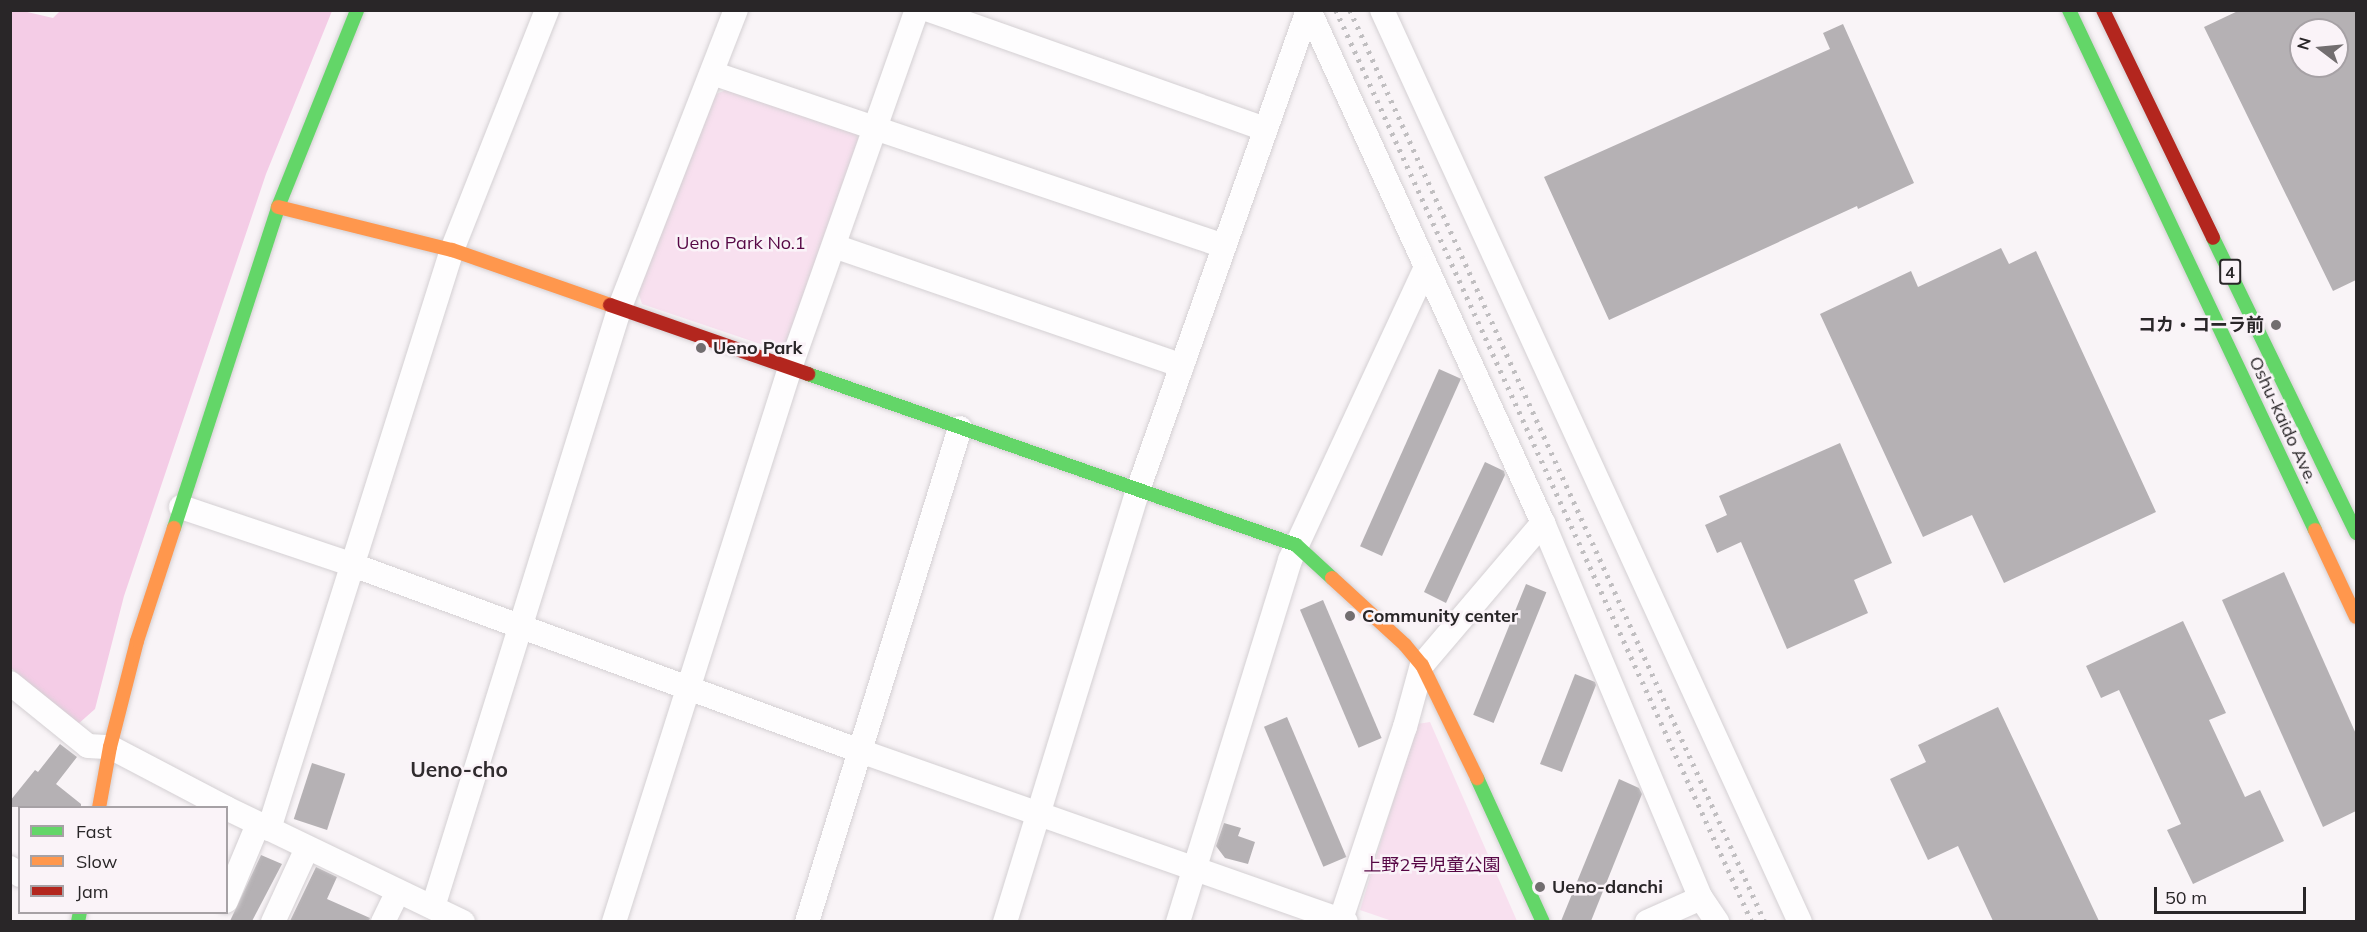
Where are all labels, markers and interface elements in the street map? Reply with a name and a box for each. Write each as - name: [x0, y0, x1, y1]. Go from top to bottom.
- north arrow: [2289, 18, 2349, 78]
- text: N: [2292, 35, 2315, 52]
- park label: Ueno Park No.1: [676, 232, 806, 254]
- road number: 4: [2218, 259, 2242, 285]
- place label: コカ・コーラ前: [2138, 314, 2264, 336]
- marker: コカ・コーラ前: [2269, 318, 2283, 332]
- place label: Ueno Park: [713, 337, 802, 359]
- marker: Ueno Park: [694, 341, 708, 355]
- street label: Oshu-kaido Ave.: [2244, 353, 2322, 487]
- place label: Community center: [1362, 605, 1518, 627]
- marker: Community center: [1343, 609, 1357, 623]
- district label: Ueno-cho: [410, 756, 508, 782]
- legend: [18, 806, 228, 914]
- text: Fast: [76, 820, 112, 843]
- text: Slow: [76, 850, 117, 873]
- park label: 上野2号児童公園: [1364, 854, 1500, 876]
- scale bar: [2157, 875, 2308, 913]
- place label: Ueno-danchi: [1552, 876, 1663, 898]
- text: Jam: [76, 880, 109, 903]
- marker: Ueno-danchi: [1533, 880, 1547, 894]
- text: 50 m: [2165, 886, 2207, 909]

